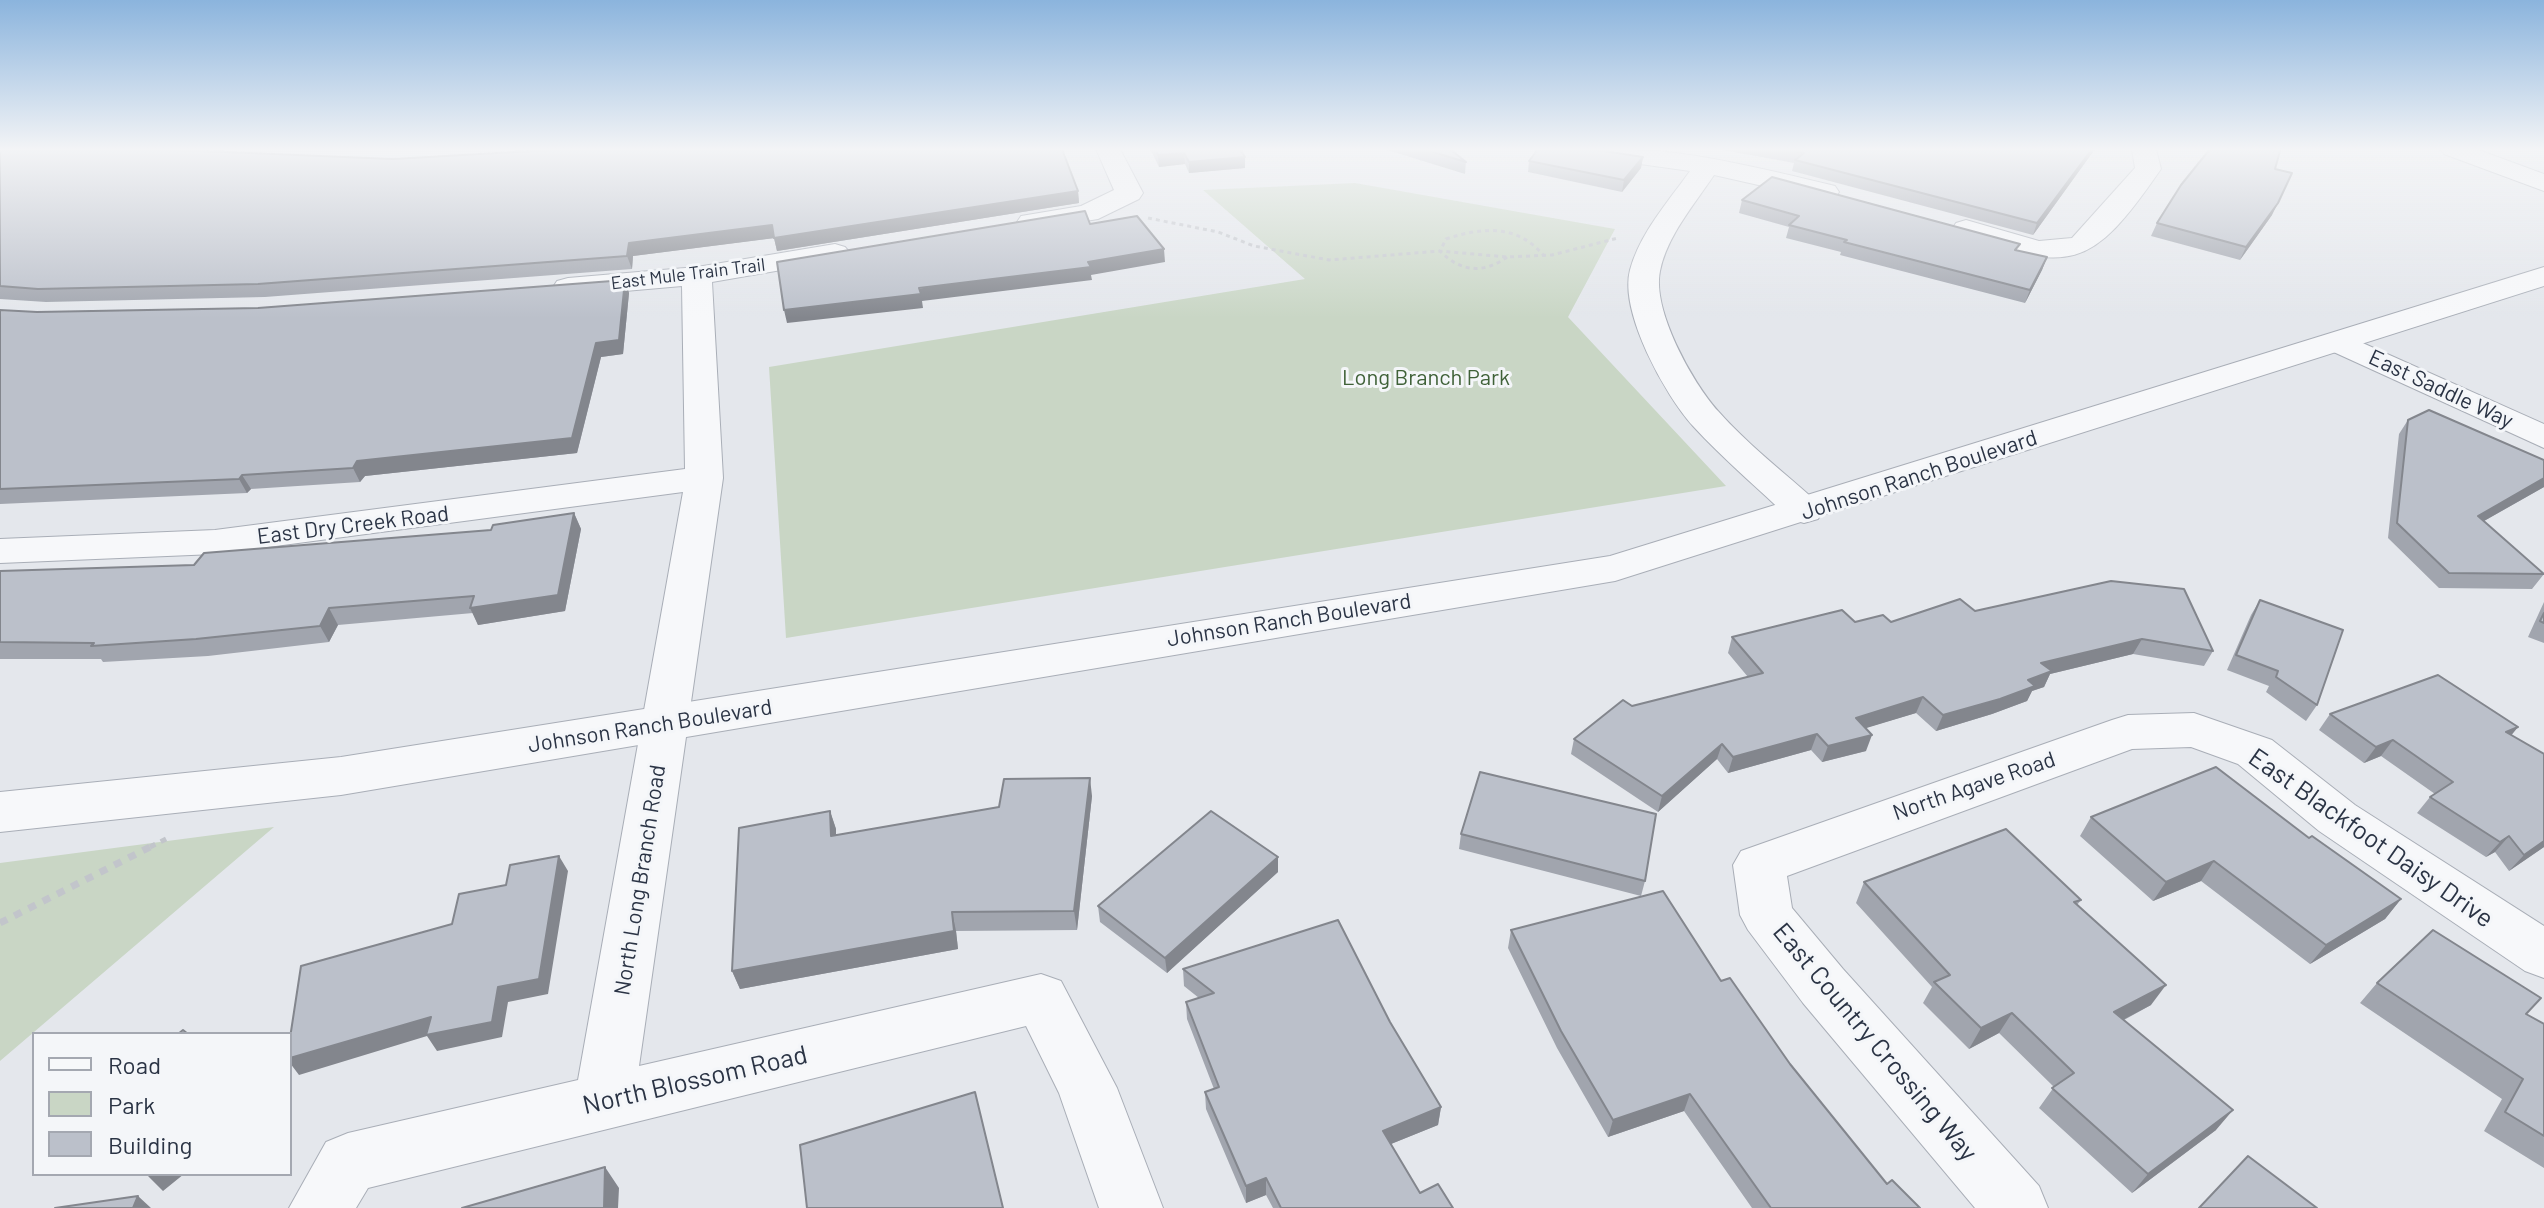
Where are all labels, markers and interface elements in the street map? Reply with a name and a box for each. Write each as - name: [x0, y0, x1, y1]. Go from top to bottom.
- street label: East Mule Train Trail: [610, 254, 766, 294]
- street label: East Saddle Way: [2365, 344, 2517, 434]
- park label: Long Branch Park: [1342, 365, 1510, 391]
- street label: Johnson Ranch Boulevard: [1798, 424, 2040, 526]
- street label: East Dry Creek Road: [256, 500, 450, 550]
- street label: Johnson Ranch Boulevard: [1165, 588, 1413, 652]
- street label: Johnson Ranch Boulevard: [526, 694, 774, 758]
- street label: East Blackfoot Daisy Drive: [2243, 742, 2499, 934]
- street label: North Agave Road: [1889, 746, 2059, 826]
- street label: North Long Branch Road: [609, 763, 671, 997]
- street label: East Country Crossing Way: [1766, 917, 1984, 1167]
- legend: [32, 1032, 292, 1176]
- street label: North Blossom Road: [580, 1039, 810, 1121]
- text: Road: [108, 1050, 161, 1079]
- text: Park: [108, 1090, 155, 1119]
- text: Building: [108, 1130, 192, 1159]

